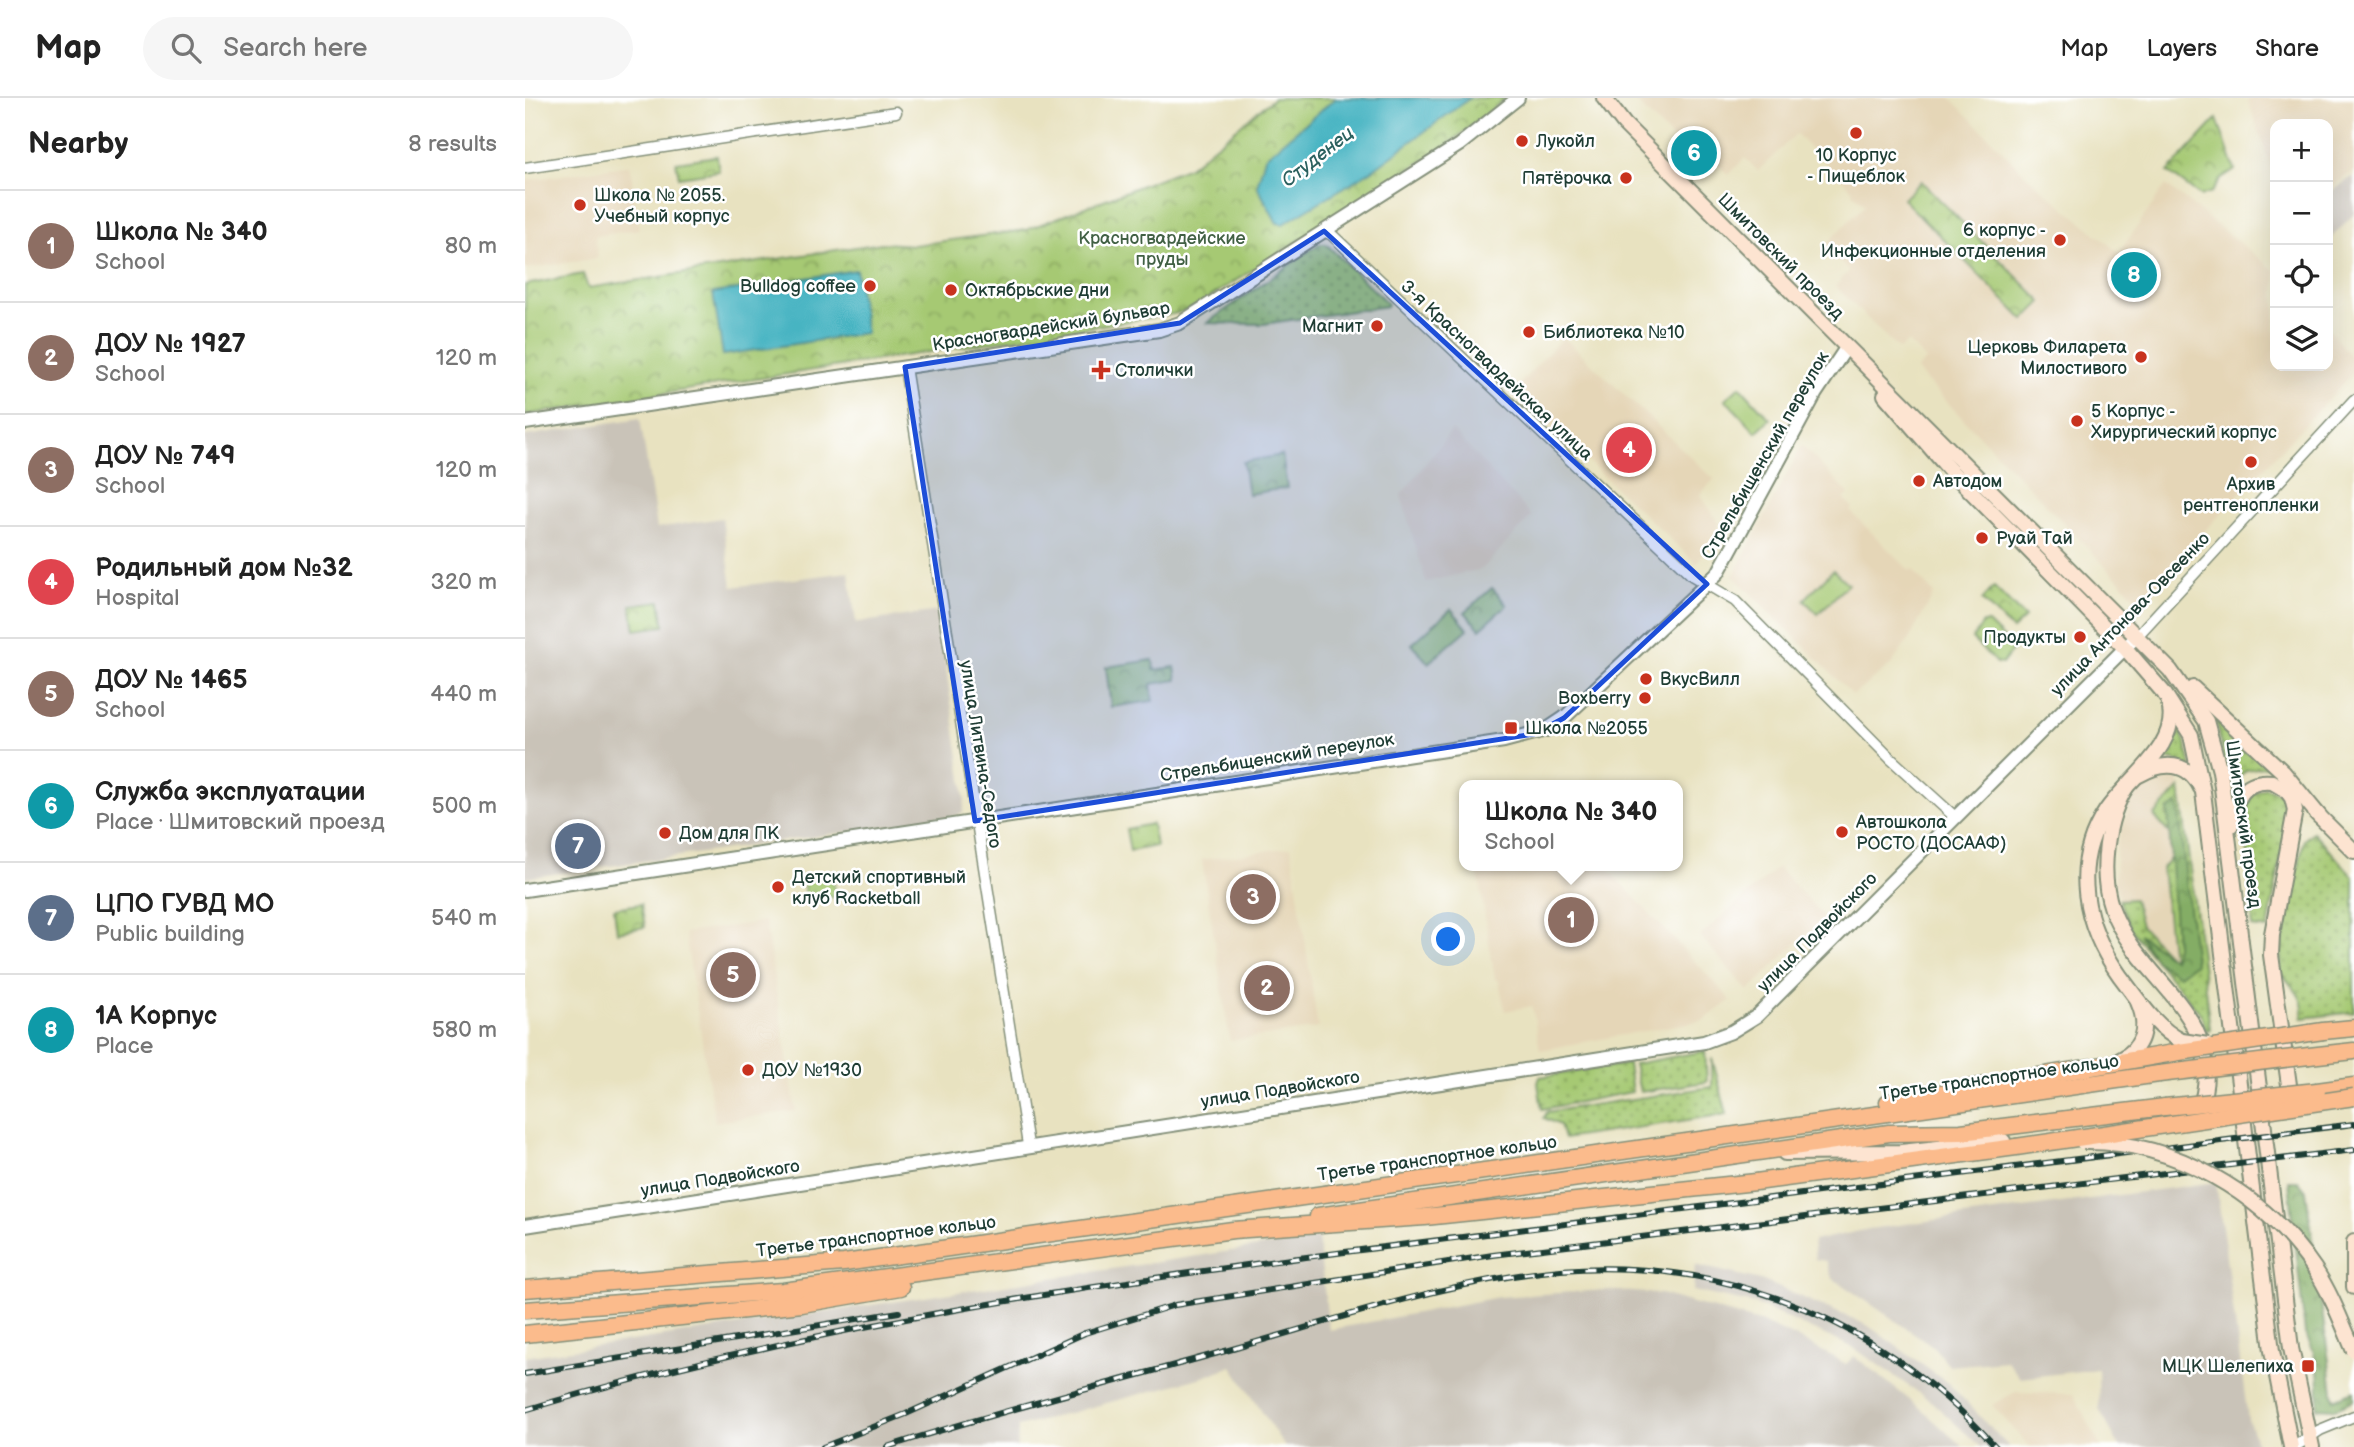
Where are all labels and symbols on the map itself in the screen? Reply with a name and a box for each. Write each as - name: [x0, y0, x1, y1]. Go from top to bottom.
- water label: Студенец: [1277, 122, 1359, 192]
- marker: 10 Корпус - Пищеблок: [1848, 125, 1864, 141]
- pin: 6: [1671, 127, 1717, 179]
- place label: Лукойл: [1535, 131, 1595, 152]
- marker: Лукойл: [1514, 133, 1530, 149]
- place label: 10 Корпус - Пищеблок: [1807, 145, 1905, 187]
- place label: Пятёрочка: [1522, 168, 1612, 189]
- marker: Пятёрочка: [1618, 170, 1634, 186]
- place label: Школа № 2055. Учебный корпус: [594, 185, 730, 227]
- street label: Шмитовский проезд: [1713, 189, 1848, 324]
- marker: Школа № 2055. Учебный корпус: [572, 197, 588, 213]
- place label: 6 корпус - Инфекционные отделения: [1821, 220, 2046, 262]
- park label: Красногвардейские пруды: [1078, 228, 1246, 270]
- marker: 6 корпус - Инфекционные отделения: [2052, 232, 2068, 248]
- pin: 8: [2111, 249, 2157, 301]
- place label: Bulldog coffee: [740, 276, 856, 297]
- street label: 3-я Красногвардейская улица: [1396, 276, 1597, 465]
- marker: Bulldog coffee: [862, 278, 878, 294]
- place label: Октябрьские дни: [965, 280, 1109, 301]
- marker: Октябрьские дни: [943, 282, 959, 298]
- street label: Красногвардейский бульвар: [931, 297, 1171, 356]
- place label: Магнит: [1302, 316, 1364, 337]
- marker: Магнит: [1369, 318, 1385, 334]
- place label: Библиотека №10: [1543, 322, 1685, 343]
- marker: Библиотека №10: [1521, 324, 1537, 340]
- place label: Церковь Филарета Милостивого: [1968, 337, 2127, 379]
- street label: Стрельбищенский переулок: [1697, 347, 1834, 563]
- marker: Церковь Филарета Милостивого: [2133, 349, 2149, 365]
- place label: Столички: [1115, 360, 1194, 381]
- marker: Столички: [1093, 362, 1109, 378]
- place label: 5 Корпус - Хирургический корпус: [2091, 401, 2277, 443]
- marker: 5 Корпус - Хирургический корпус: [2069, 413, 2085, 429]
- pin: 4: [1606, 424, 1652, 476]
- marker: Архив рентгенопленки: [2243, 454, 2259, 470]
- place label: Автодом: [1932, 471, 2002, 492]
- marker: Автодом: [1911, 473, 1927, 489]
- place label: Архив рентгенопленки: [2183, 474, 2319, 516]
- place label: Руай Тай: [1996, 528, 2073, 549]
- street label: улица Антонова-Овсеенко: [2047, 528, 2214, 701]
- marker: Руай Тай: [1974, 530, 1990, 546]
- place label: Продукты: [1983, 627, 2066, 648]
- marker: Продукты: [2072, 629, 2088, 645]
- street label: улица Литвина-Седого: [955, 659, 1006, 850]
- place label: ВкусВилл: [1660, 669, 1740, 690]
- marker: ВкусВилл: [1638, 671, 1654, 687]
- place label: Boxberry: [1558, 688, 1632, 709]
- marker: Boxberry: [1637, 690, 1653, 706]
- place label: Школа №2055: [1525, 718, 1648, 739]
- marker: Школа №2055: [1503, 720, 1519, 736]
- street label: Стрельбищенский переулок: [1159, 729, 1396, 786]
- street label: Шмитовский проезд: [2221, 739, 2266, 909]
- place label: Автошкола РОСТО (ДОСААФ): [1855, 812, 2006, 854]
- pin: 7: [555, 820, 601, 872]
- place label: Дом для ПК: [679, 823, 779, 844]
- marker: Автошкола РОСТО (ДОСААФ): [1834, 824, 1850, 840]
- marker: Дом для ПК: [657, 825, 673, 841]
- place label: Детский спортивный клуб Racketball: [792, 867, 966, 909]
- street label: улица Подвойского: [1753, 868, 1882, 997]
- pin: 3: [1230, 871, 1276, 923]
- marker: Детский спортивный клуб Racketball: [770, 879, 786, 895]
- pin: 1: [1548, 894, 1594, 946]
- your location: [1431, 922, 1465, 956]
- pin: 5: [710, 949, 756, 1001]
- pin: 2: [1244, 962, 1290, 1014]
- street label: Третье транспортное кольцо: [1878, 1050, 2120, 1105]
- place label: ДОУ №1930: [762, 1060, 862, 1081]
- marker: ДОУ №1930: [740, 1062, 756, 1078]
- street label: улица Подвойского: [1199, 1067, 1361, 1112]
- street label: Третье транспортное кольцо: [1316, 1131, 1558, 1186]
- street label: улица Подвойского: [639, 1156, 801, 1201]
- street label: Третье транспортное кольцо: [755, 1211, 997, 1262]
- place label: МЦК Шелепиха: [2162, 1356, 2294, 1377]
- marker: МЦК Шелепиха: [2300, 1358, 2316, 1374]

